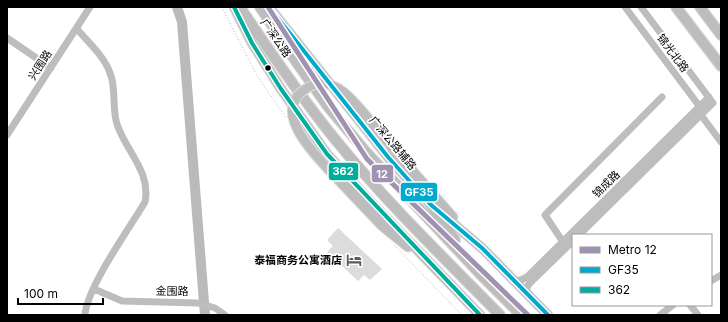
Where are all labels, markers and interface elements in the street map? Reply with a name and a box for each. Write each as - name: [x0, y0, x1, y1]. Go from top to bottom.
- street label: 广深公路: [258, 16, 294, 60]
- street label: 锦光北路: [654, 31, 692, 75]
- street label: 兴围路: [25, 47, 55, 83]
- unlabelled marker: [263, 63, 273, 73]
- street label: 广深公路辅路: [366, 113, 420, 173]
- line badge: 362: [328, 162, 359, 181]
- text: 362: [332, 164, 354, 178]
- line badge: 12: [371, 164, 394, 183]
- text: 12: [376, 167, 388, 181]
- street label: 锦成路: [589, 167, 623, 201]
- line badge: GF35: [400, 182, 438, 202]
- text: GF35: [405, 185, 433, 199]
- legend: [572, 234, 712, 306]
- text: Metro 12: [608, 242, 657, 257]
- hotel icon: 泰福商务公寓酒店: [345, 251, 363, 269]
- place label: 泰福商务公寓酒店: [254, 253, 342, 267]
- text: GF35: [608, 262, 639, 277]
- scale bar: [18, 280, 103, 306]
- text: 362: [608, 282, 630, 297]
- street label: 金围路: [155, 284, 189, 298]
- text: 100 m: [24, 286, 58, 301]

